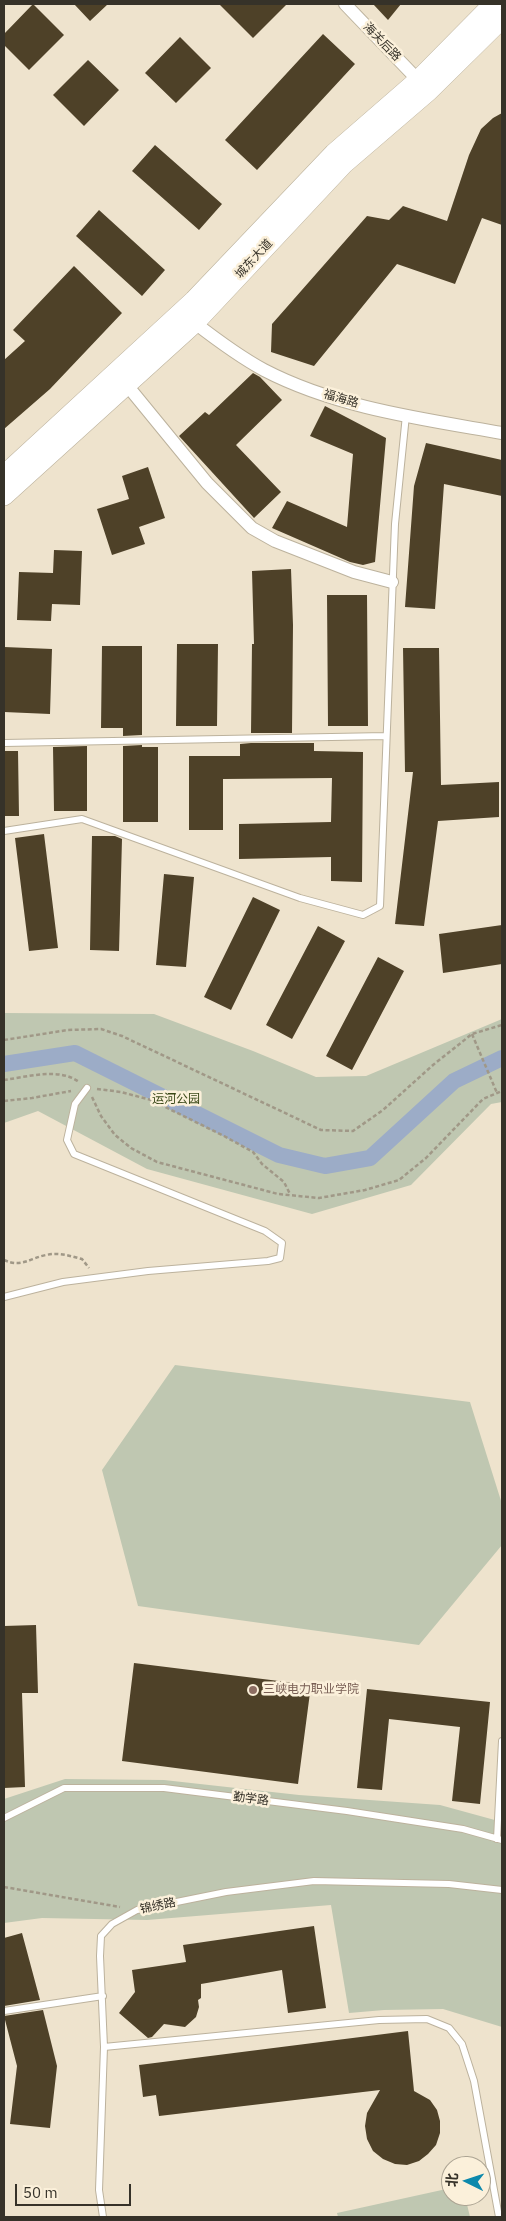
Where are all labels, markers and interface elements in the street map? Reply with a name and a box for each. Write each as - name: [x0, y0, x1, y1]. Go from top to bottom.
- street label: 海关后路: [360, 20, 404, 64]
- street label: 城东大道: [232, 237, 276, 281]
- street label: 福海路: [322, 387, 360, 411]
- park label: 运河公园: [152, 1093, 200, 1107]
- place label: 三峡电力职业学院: [263, 1683, 359, 1697]
- marker: 三峡电力职业学院: [247, 1684, 259, 1696]
- street label: 勤学路: [232, 1790, 270, 1808]
- street label: 锦绣路: [139, 1895, 177, 1917]
- north arrow: [441, 2156, 491, 2206]
- text: 北: [443, 2172, 462, 2188]
- scale bar: [18, 2174, 134, 2206]
- text: 50 m: [23, 2183, 58, 2202]

